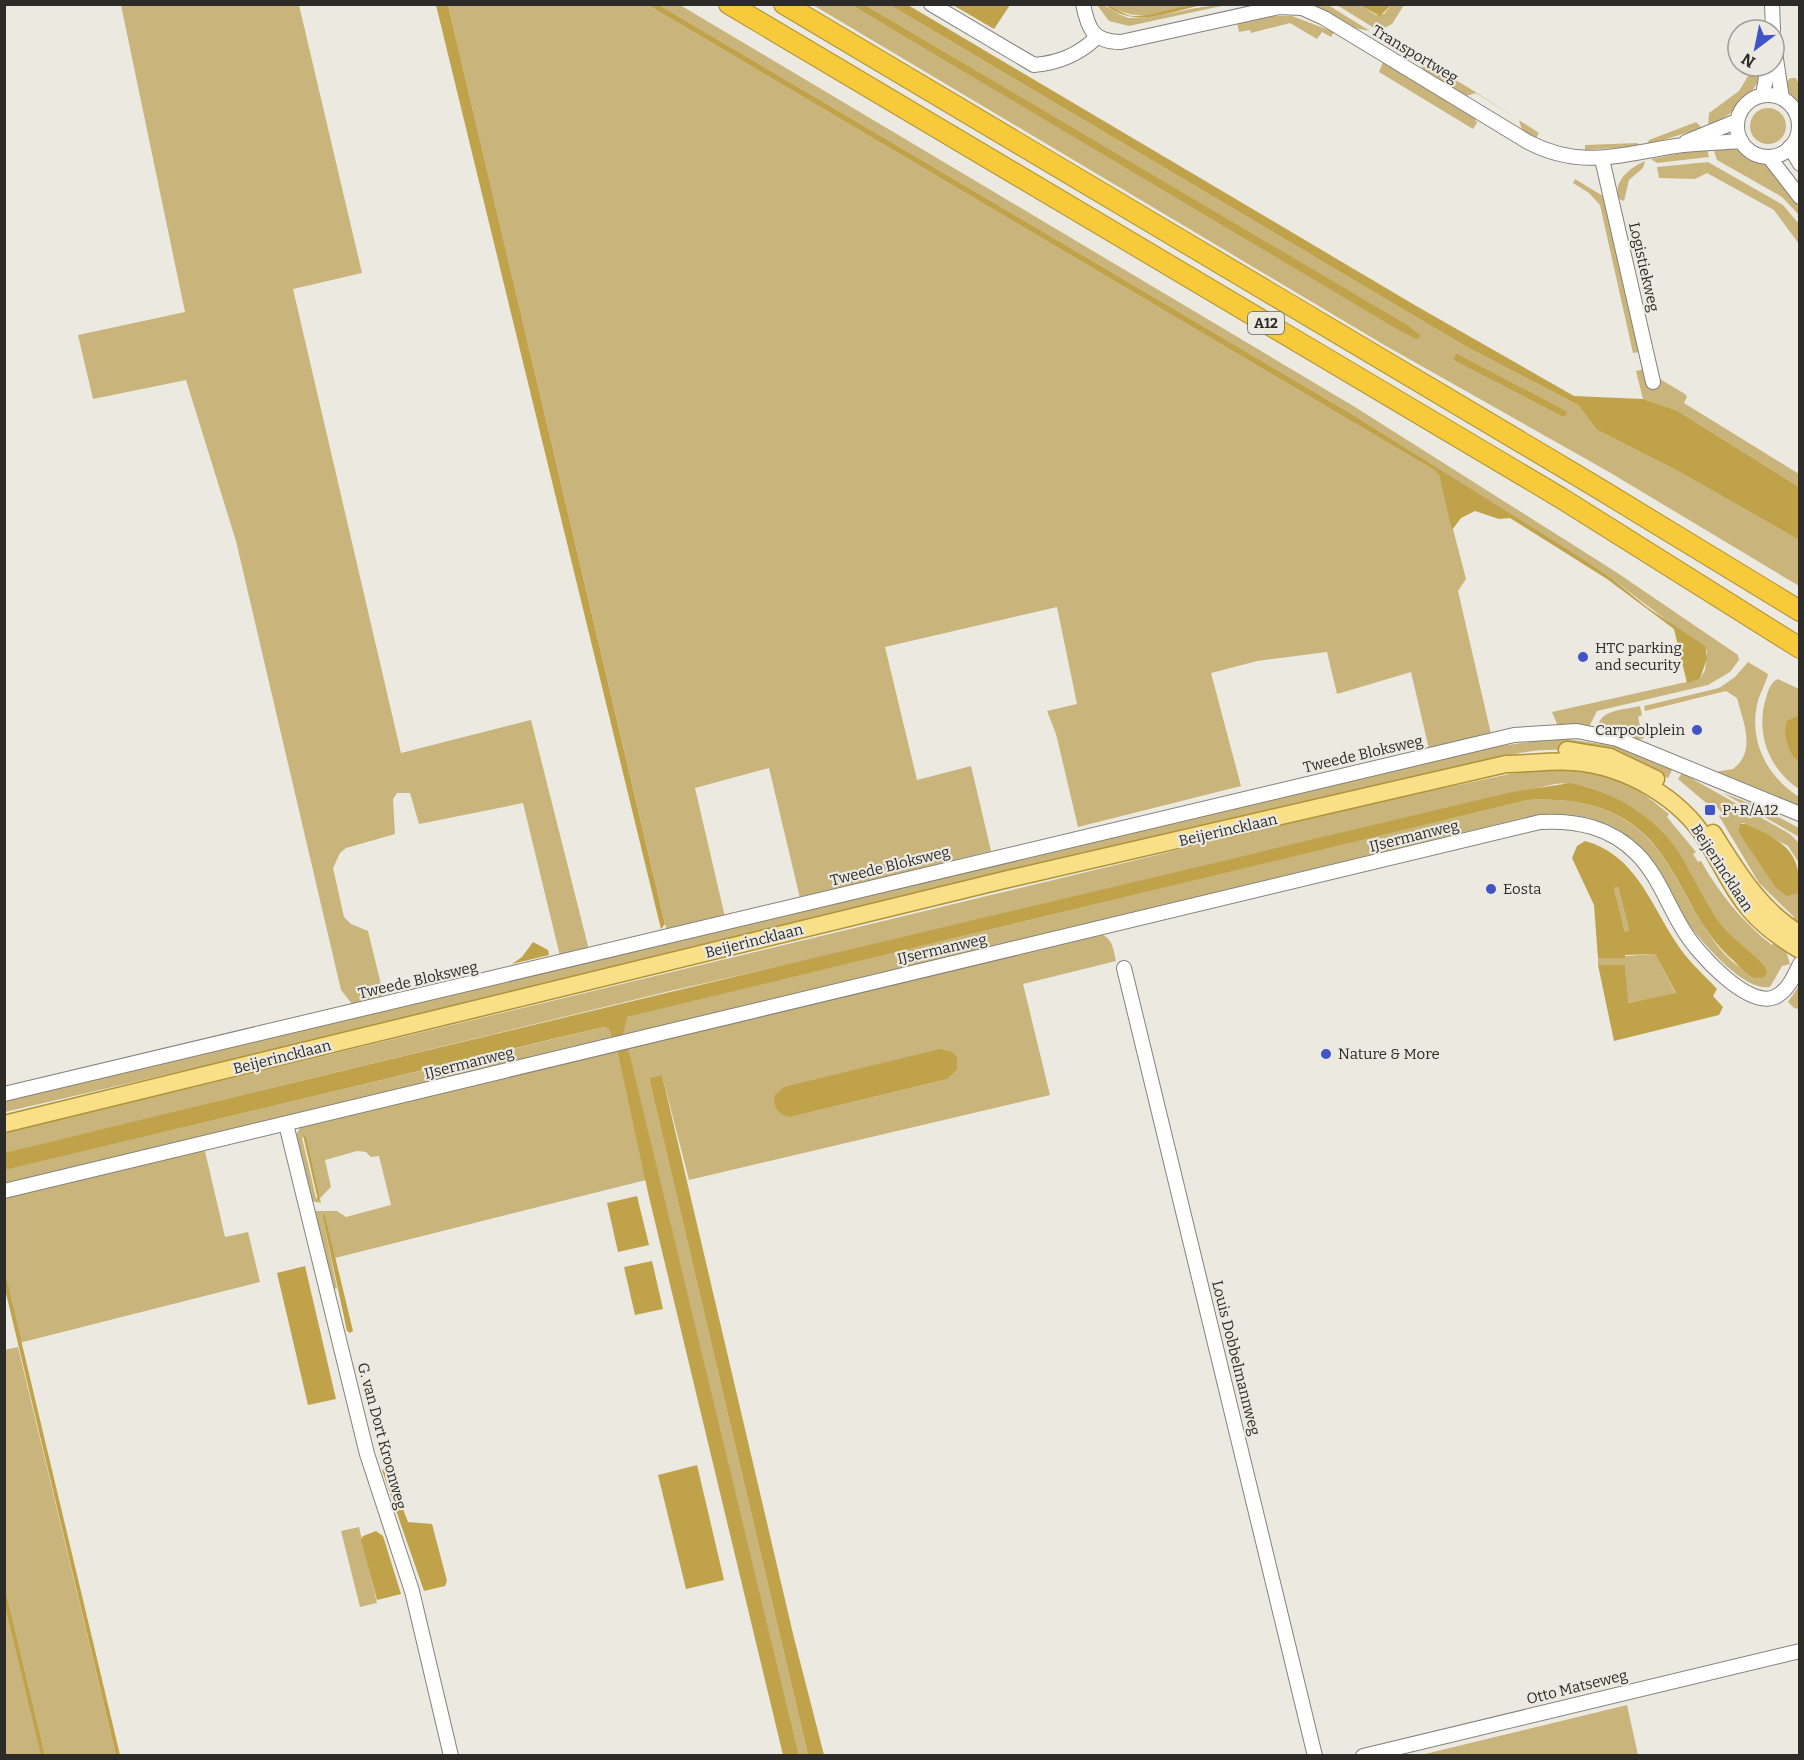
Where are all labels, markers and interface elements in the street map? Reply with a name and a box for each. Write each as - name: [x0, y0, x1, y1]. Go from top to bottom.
- north arrow: [1726, 18, 1786, 78]
- street label: Transportweg: [1369, 21, 1461, 87]
- text: N: [1738, 49, 1759, 72]
- street label: Logistiekweg: [1625, 221, 1663, 313]
- road number: A12: [1248, 312, 1284, 334]
- place label: HTC parking and security: [1595, 639, 1682, 674]
- marker: HTC parking and security: [1576, 650, 1590, 664]
- place label: Carpoolplein: [1595, 721, 1685, 739]
- marker: Carpoolplein: [1690, 723, 1704, 737]
- street label: Tweede Bloksweg: [1301, 731, 1425, 777]
- place label: P+R/A12: [1722, 801, 1779, 819]
- marker: P+R/A12: [1703, 803, 1717, 817]
- street label: Beijerincklaan: [1177, 810, 1280, 850]
- street label: IJsermanweg: [1367, 816, 1461, 856]
- street label: Beijerincklaan: [1687, 821, 1757, 916]
- street label: Tweede Bloksweg: [828, 842, 952, 890]
- place label: Eosta: [1503, 880, 1541, 898]
- marker: Eosta: [1484, 882, 1498, 896]
- street label: Beijerincklaan: [703, 920, 805, 962]
- street label: IJsermanweg: [895, 930, 989, 968]
- street label: Tweede Bloksweg: [356, 957, 480, 1003]
- street label: Beijerincklaan: [231, 1036, 333, 1078]
- street label: IJsermanweg: [422, 1043, 516, 1083]
- place label: Nature & More: [1338, 1045, 1440, 1063]
- marker: Nature & More: [1319, 1047, 1333, 1061]
- street label: Louis Dobbelmannweg: [1208, 1279, 1264, 1437]
- street label: G. van Dort Kroonweg: [354, 1361, 410, 1511]
- street label: Otto Matseweg: [1525, 1666, 1629, 1708]

